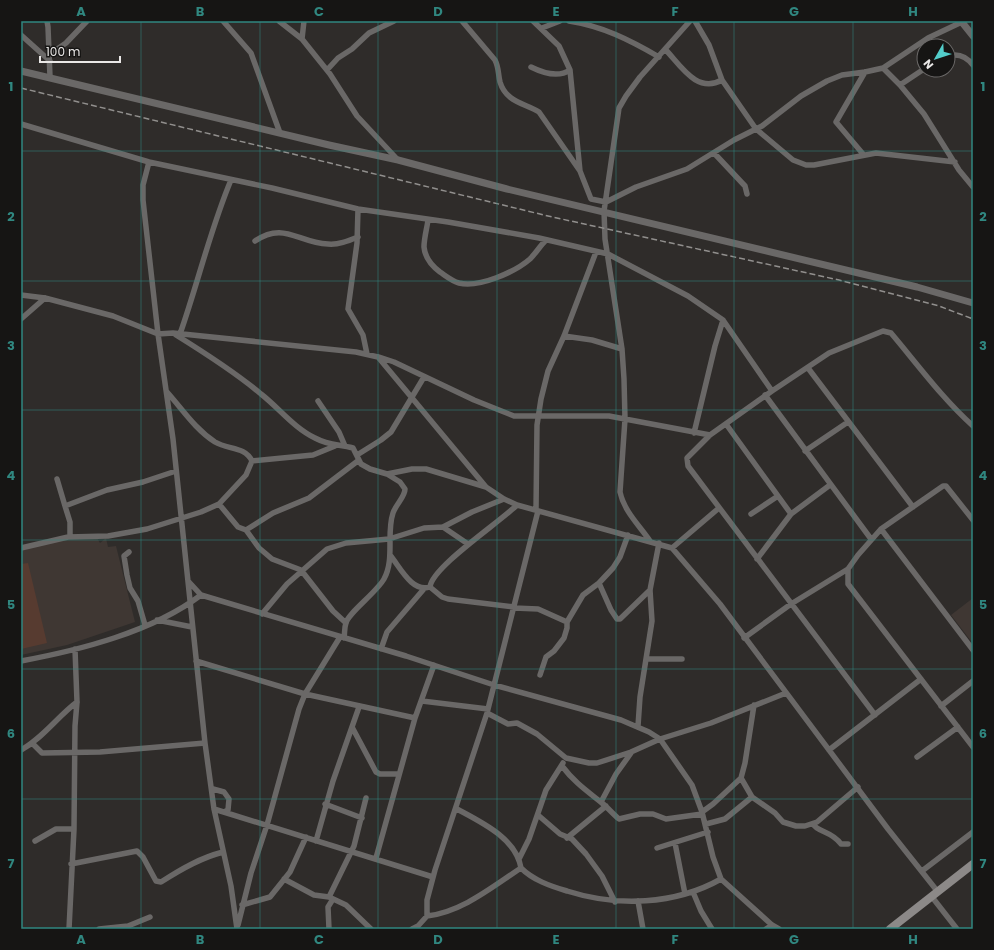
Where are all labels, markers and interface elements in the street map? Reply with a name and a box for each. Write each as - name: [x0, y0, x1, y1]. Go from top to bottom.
- text: A: [76, 2, 86, 21]
- text: B: [196, 2, 205, 21]
- text: C: [314, 2, 324, 21]
- text: D: [433, 2, 443, 21]
- text: E: [552, 2, 560, 21]
- text: F: [671, 2, 679, 21]
- text: G: [789, 2, 799, 21]
- text: H: [908, 2, 918, 21]
- scale bar: [40, 38, 120, 64]
- north arrow: [916, 38, 956, 78]
- text: 100 m: [46, 43, 80, 60]
- text: N: [919, 56, 937, 73]
- text: 1: [9, 77, 13, 96]
- text: 1: [981, 77, 985, 96]
- text: 2: [7, 207, 15, 226]
- text: 2: [979, 207, 987, 226]
- text: 3: [7, 336, 15, 355]
- text: 3: [979, 336, 987, 355]
- text: 4: [7, 466, 16, 485]
- text: 4: [979, 466, 988, 485]
- text: 5: [7, 595, 15, 614]
- text: 5: [979, 595, 987, 614]
- text: 6: [7, 724, 15, 743]
- text: 6: [979, 724, 987, 743]
- text: 7: [8, 854, 15, 873]
- text: 7: [980, 854, 987, 873]
- text: A: [76, 930, 86, 949]
- text: B: [196, 930, 205, 949]
- text: C: [314, 930, 324, 949]
- text: D: [433, 930, 443, 949]
- text: E: [552, 930, 560, 949]
- text: F: [671, 930, 679, 949]
- text: G: [789, 930, 799, 949]
- text: H: [908, 930, 918, 949]

